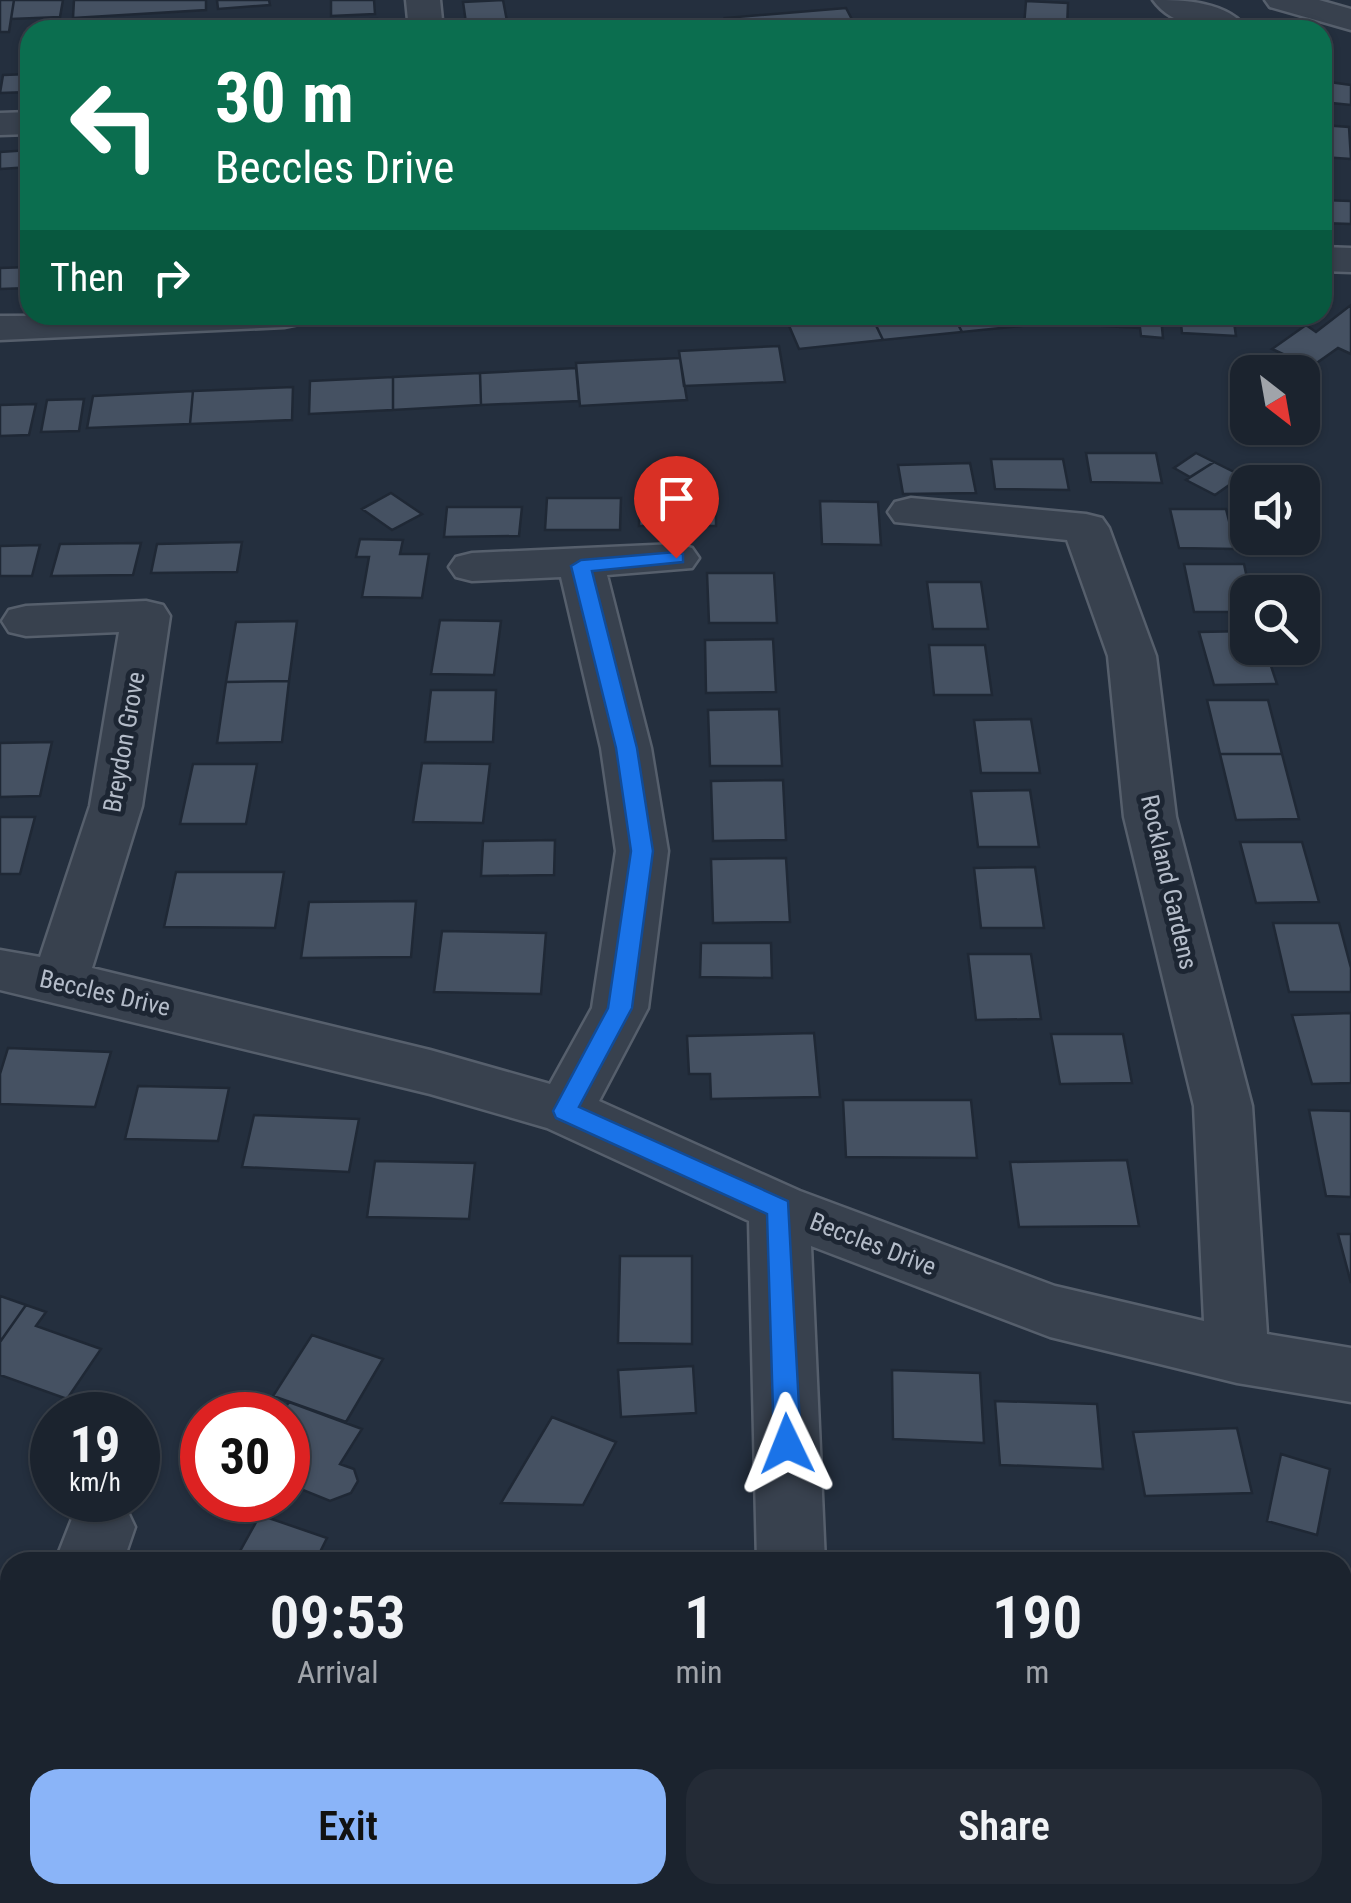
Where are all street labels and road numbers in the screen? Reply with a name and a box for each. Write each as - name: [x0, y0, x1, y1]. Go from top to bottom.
- street label: Breydon Grove: [97, 669, 151, 815]
- street label: Rockland Gardens: [1135, 792, 1203, 972]
- street label: Beccles Drive: [37, 964, 173, 1022]
- street label: Beccles Drive: [806, 1207, 940, 1281]

